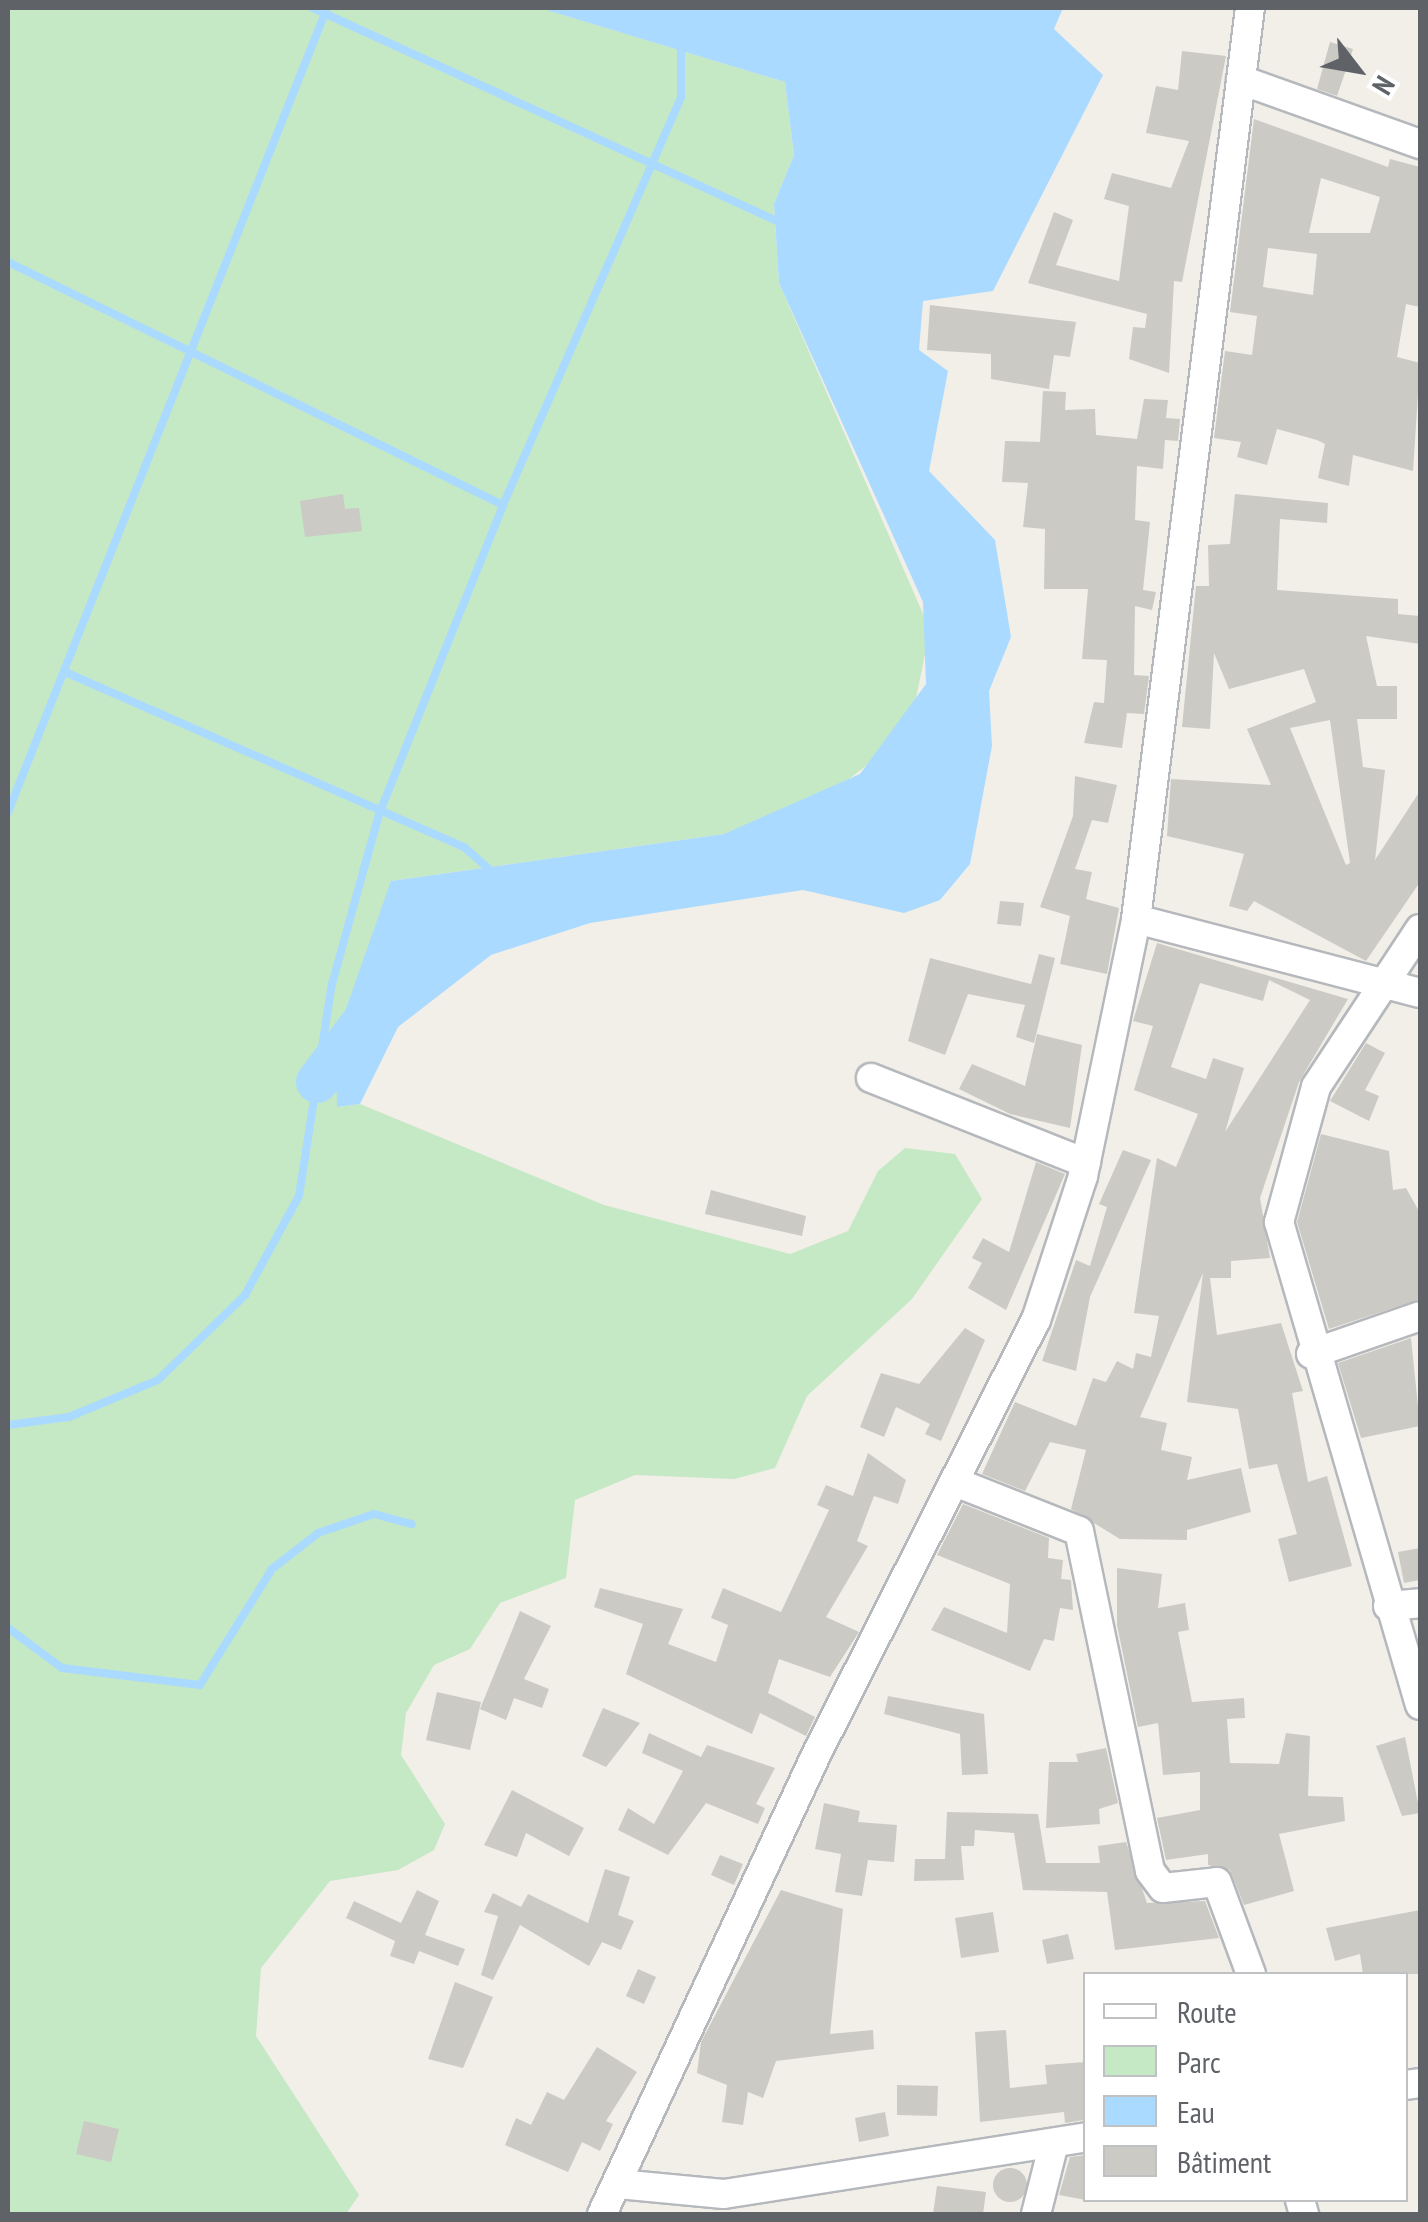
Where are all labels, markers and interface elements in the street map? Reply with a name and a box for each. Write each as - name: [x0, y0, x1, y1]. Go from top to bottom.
- north arrow: [1308, 20, 1408, 120]
- text: N: [1364, 70, 1404, 102]
- legend: [1083, 1972, 1408, 2202]
- text: Route: [1177, 1992, 1237, 2031]
- text: Parc: [1177, 2042, 1221, 2081]
- text: Eau: [1177, 2092, 1215, 2131]
- text: Bâtiment: [1177, 2142, 1271, 2181]

